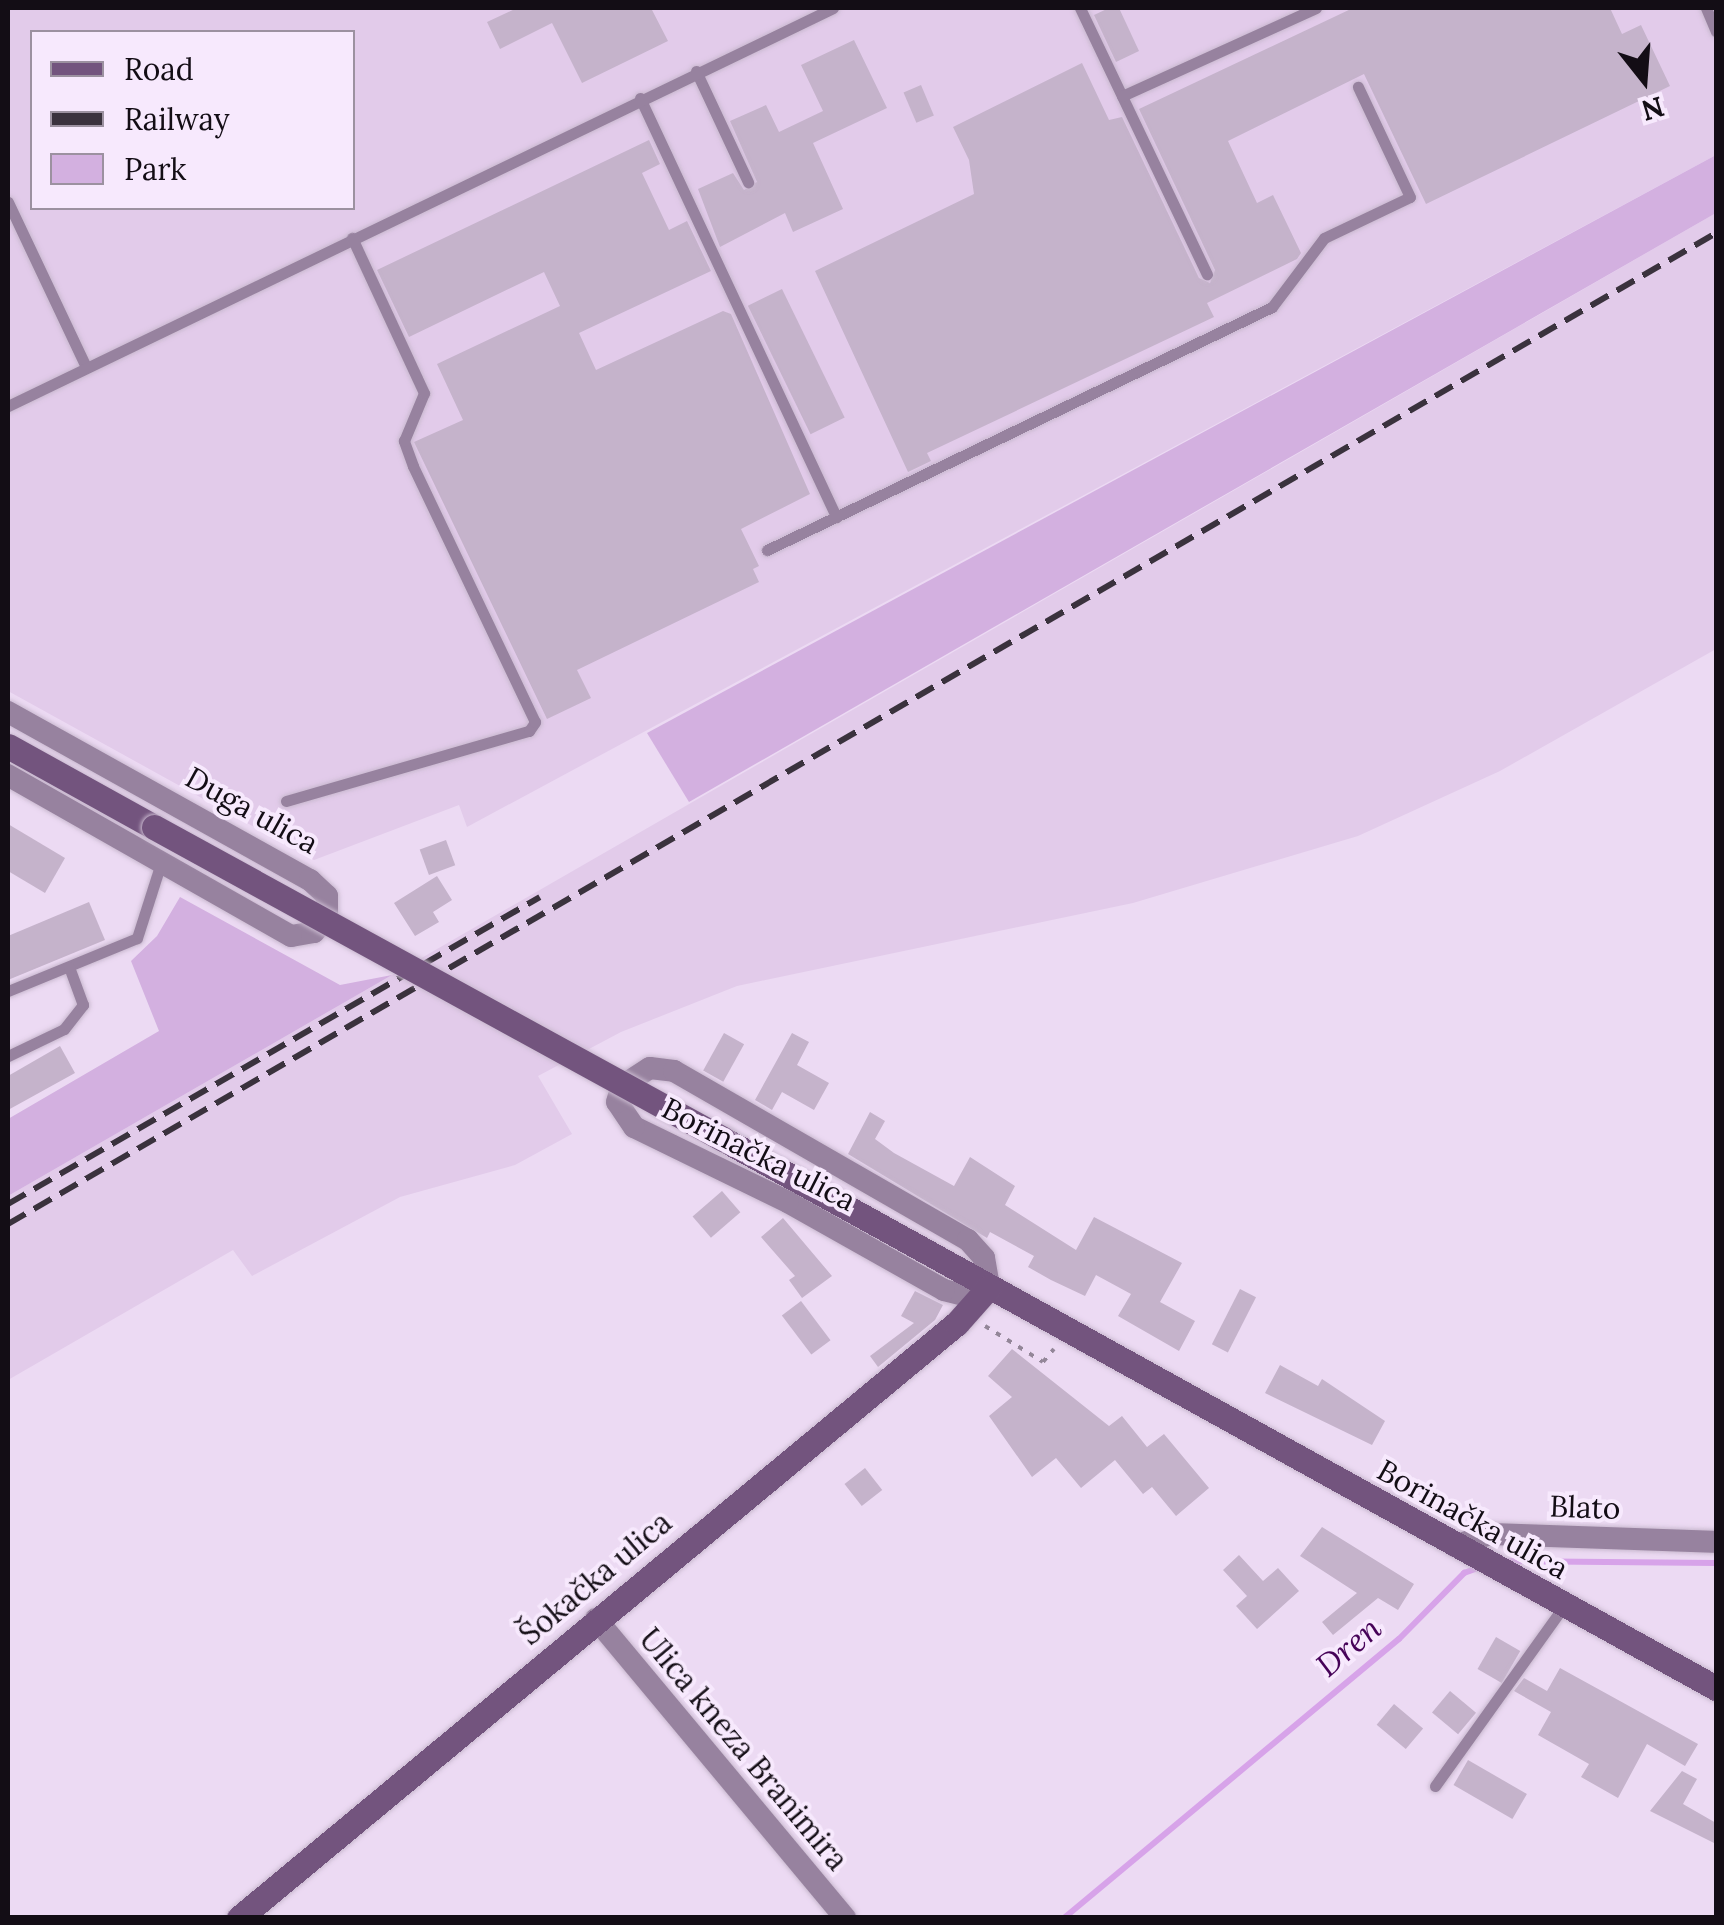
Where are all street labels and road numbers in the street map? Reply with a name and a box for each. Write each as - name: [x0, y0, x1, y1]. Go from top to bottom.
- street label: Duga ulica: [179, 759, 325, 861]
- street label: Borinačka ulica: [656, 1090, 862, 1218]
- street label: Borinačka ulica: [1371, 1452, 1575, 1586]
- street label: Blato: [1549, 1488, 1621, 1526]
- street label: Šokačka ulica: [512, 1504, 678, 1652]
- street label: Ulica kneza Branimira: [632, 1621, 856, 1877]

